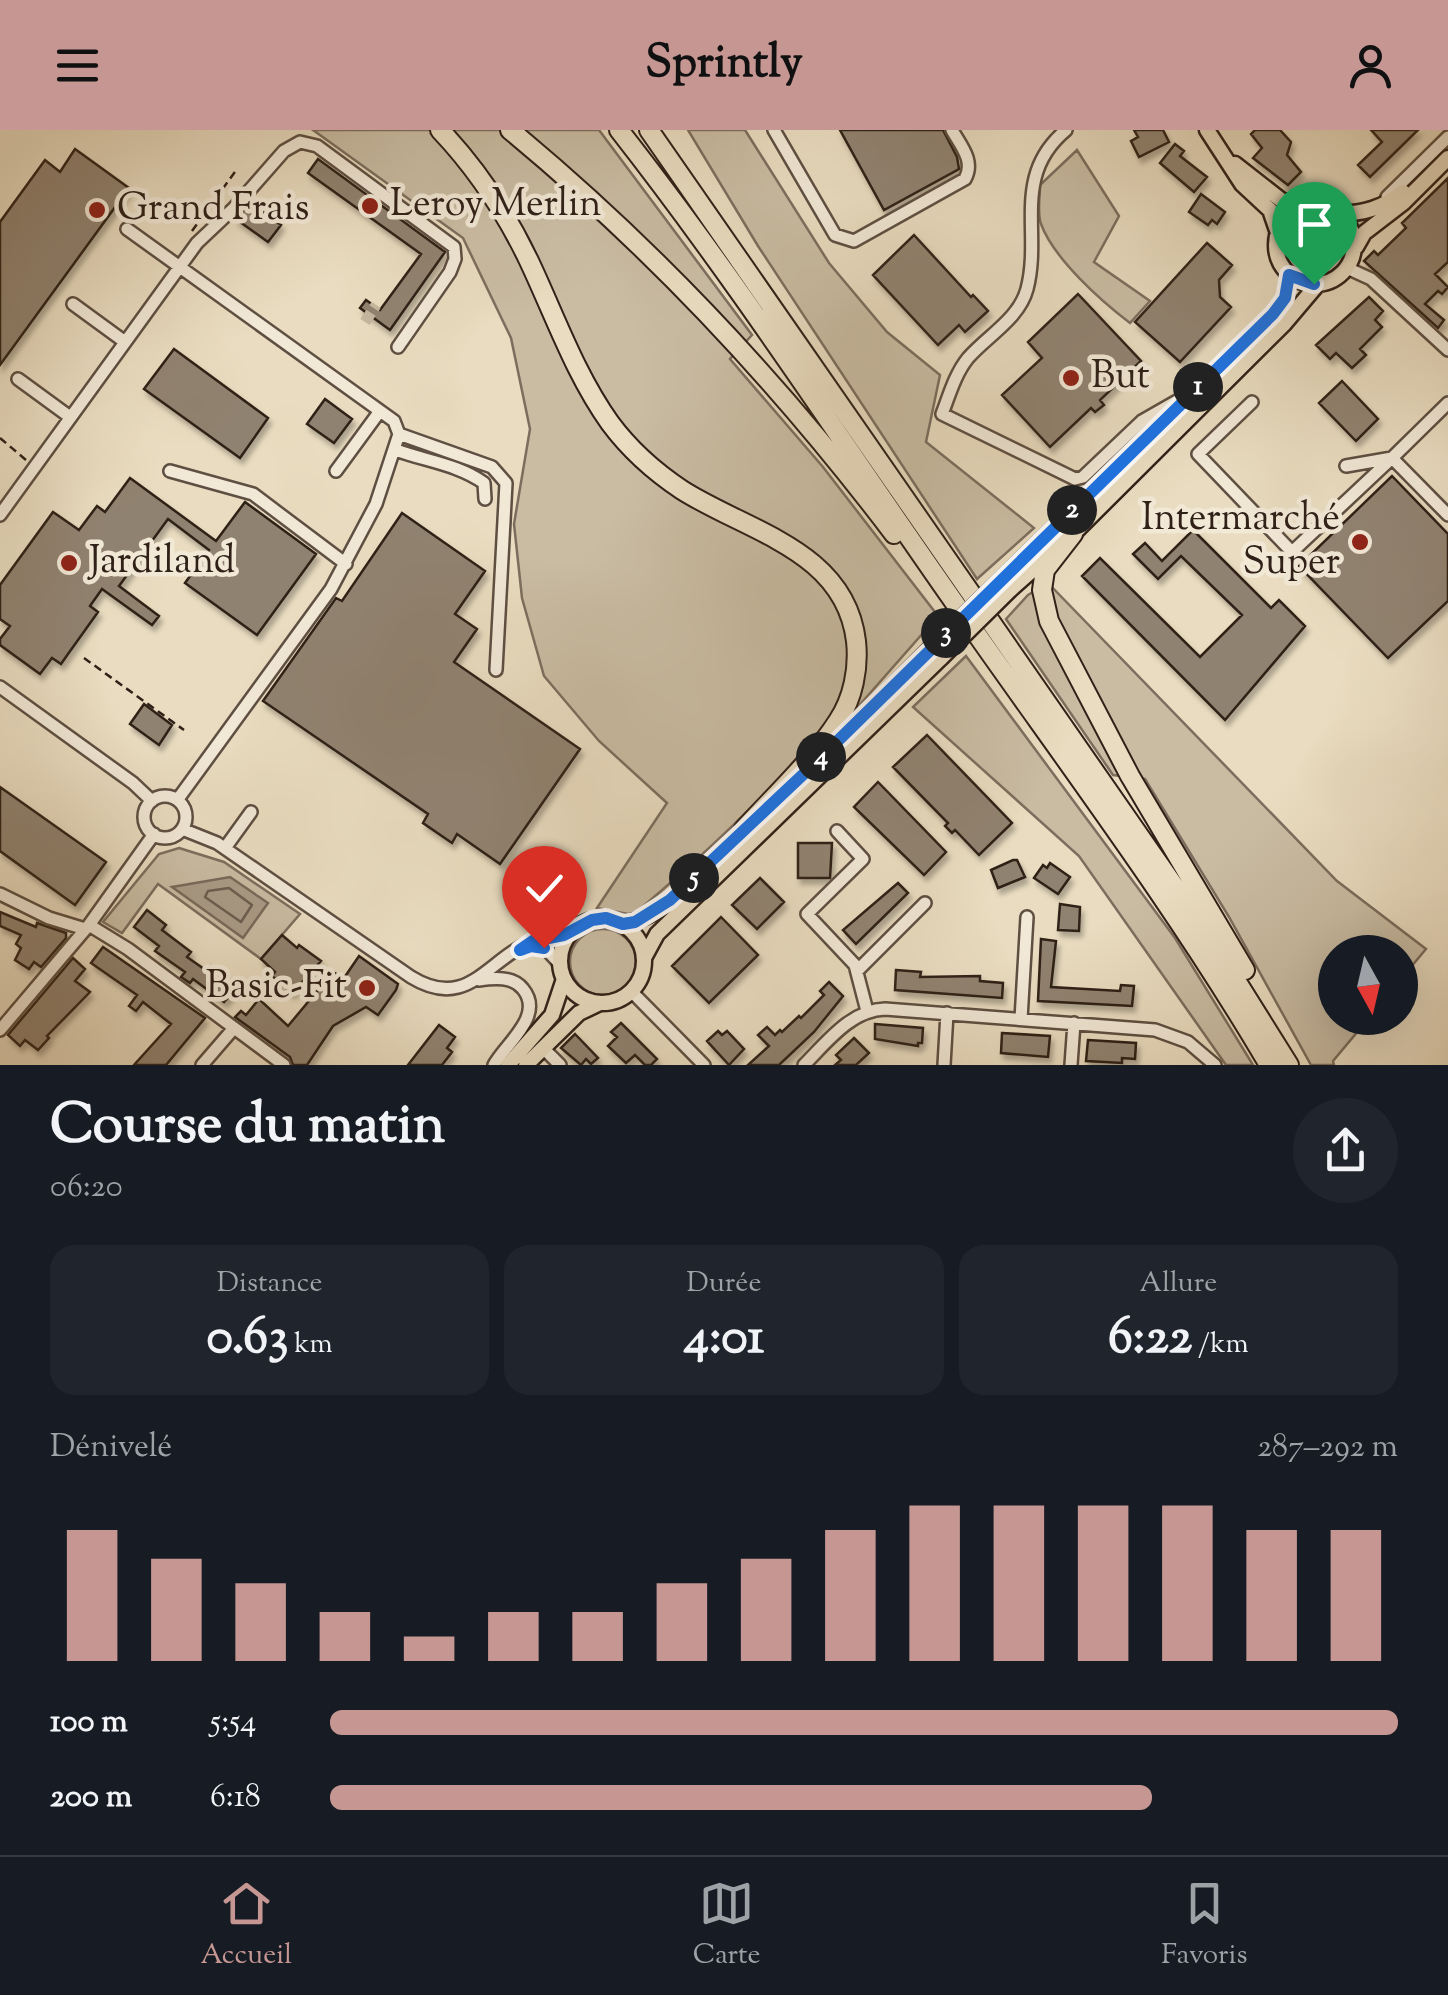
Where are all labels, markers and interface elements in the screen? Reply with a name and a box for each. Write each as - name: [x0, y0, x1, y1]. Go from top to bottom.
- text: Sprintly: [645, 33, 803, 98]
- icon: menu: [50, 38, 105, 93]
- icon: person: [1343, 38, 1398, 93]
- place label: Leroy Merlin: [390, 179, 602, 233]
- pin: [1272, 182, 1357, 285]
- place label: Grand Frais: [117, 183, 309, 237]
- marker: Leroy Merlin: [359, 195, 381, 217]
- icon: arrive: [1287, 197, 1342, 252]
- marker: Grand Frais: [86, 199, 108, 221]
- place label: But: [1091, 351, 1150, 405]
- pin: 1: [1173, 362, 1223, 412]
- marker: But: [1060, 367, 1082, 389]
- text: 1: [1193, 367, 1203, 407]
- pin: 2: [1047, 485, 1097, 535]
- text: 2: [1065, 490, 1079, 530]
- place label: Intermarché Super: [1141, 493, 1340, 591]
- marker: Intermarché Super: [1349, 531, 1371, 553]
- place label: Jardiland: [87, 536, 235, 590]
- marker: Jardiland: [58, 552, 80, 574]
- pin: 3: [921, 608, 971, 658]
- text: 3: [940, 613, 952, 653]
- pin: 4: [796, 732, 846, 782]
- text: 4: [814, 737, 828, 777]
- pin: [502, 846, 587, 949]
- pin: 5: [669, 853, 719, 903]
- text: 5: [689, 858, 699, 898]
- icon: check: [517, 861, 572, 916]
- north arrow: [1318, 935, 1418, 1035]
- map controls: [1318, 935, 1418, 1035]
- place label: Basic-Fit: [206, 961, 347, 1015]
- marker: Basic-Fit: [356, 977, 378, 999]
- text: Course du matin: [50, 1088, 445, 1167]
- button: share: [1293, 1098, 1398, 1203]
- text: 06:20: [50, 1165, 123, 1211]
- text: Distance: [217, 1264, 322, 1304]
- text: Durée: [687, 1264, 761, 1304]
- text: Allure: [1139, 1264, 1217, 1304]
- text: 0.63: [207, 1304, 288, 1376]
- text: 4:01: [684, 1304, 764, 1376]
- text: 6:22: [1108, 1304, 1192, 1376]
- text: km: [288, 1325, 333, 1365]
- text: /km: [1192, 1325, 1249, 1365]
- text: Dénivelé: [50, 1425, 172, 1471]
- text: 287–292 m: [1257, 1425, 1398, 1471]
- text: 100 m: [50, 1700, 128, 1746]
- text: 5:54: [210, 1700, 256, 1746]
- text: 200 m: [50, 1775, 132, 1821]
- text: 6:18: [210, 1775, 261, 1821]
- tab: Accueil: [200, 1876, 292, 1976]
- tab: Carte: [693, 1876, 761, 1976]
- tab: Favoris: [1161, 1876, 1248, 1976]

